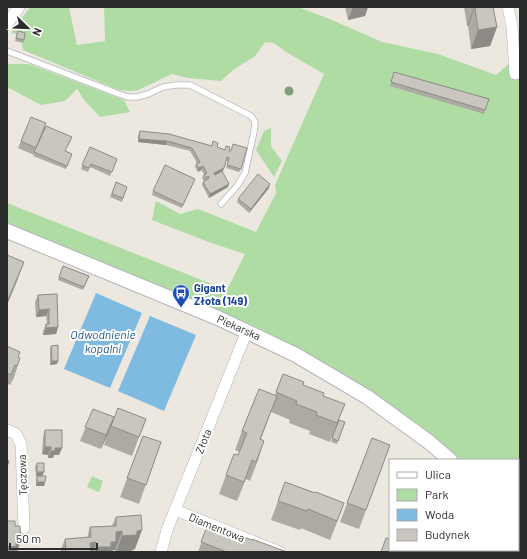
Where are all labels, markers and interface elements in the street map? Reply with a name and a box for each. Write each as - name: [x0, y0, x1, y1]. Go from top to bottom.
- north arrow: [8, 8, 48, 48]
- text: N: [30, 26, 45, 38]
- place label: Gigant Złota (149): [194, 281, 247, 307]
- bus stop icon: Gigant Złota (149): [171, 283, 191, 308]
- street label: Piekarska: [215, 312, 263, 342]
- water label: Odwodnienie kopalni: [70, 327, 136, 355]
- street label: Złota: [192, 427, 214, 455]
- street label: Tęczowa: [15, 454, 29, 496]
- legend: [389, 459, 519, 551]
- text: Ulica: [425, 467, 451, 481]
- text: Park: [425, 487, 449, 501]
- text: Woda: [425, 507, 454, 521]
- street label: Diamentowa: [187, 510, 247, 544]
- scale bar: [10, 525, 97, 551]
- text: Budynek: [425, 527, 470, 541]
- text: 50 m: [16, 531, 41, 545]

